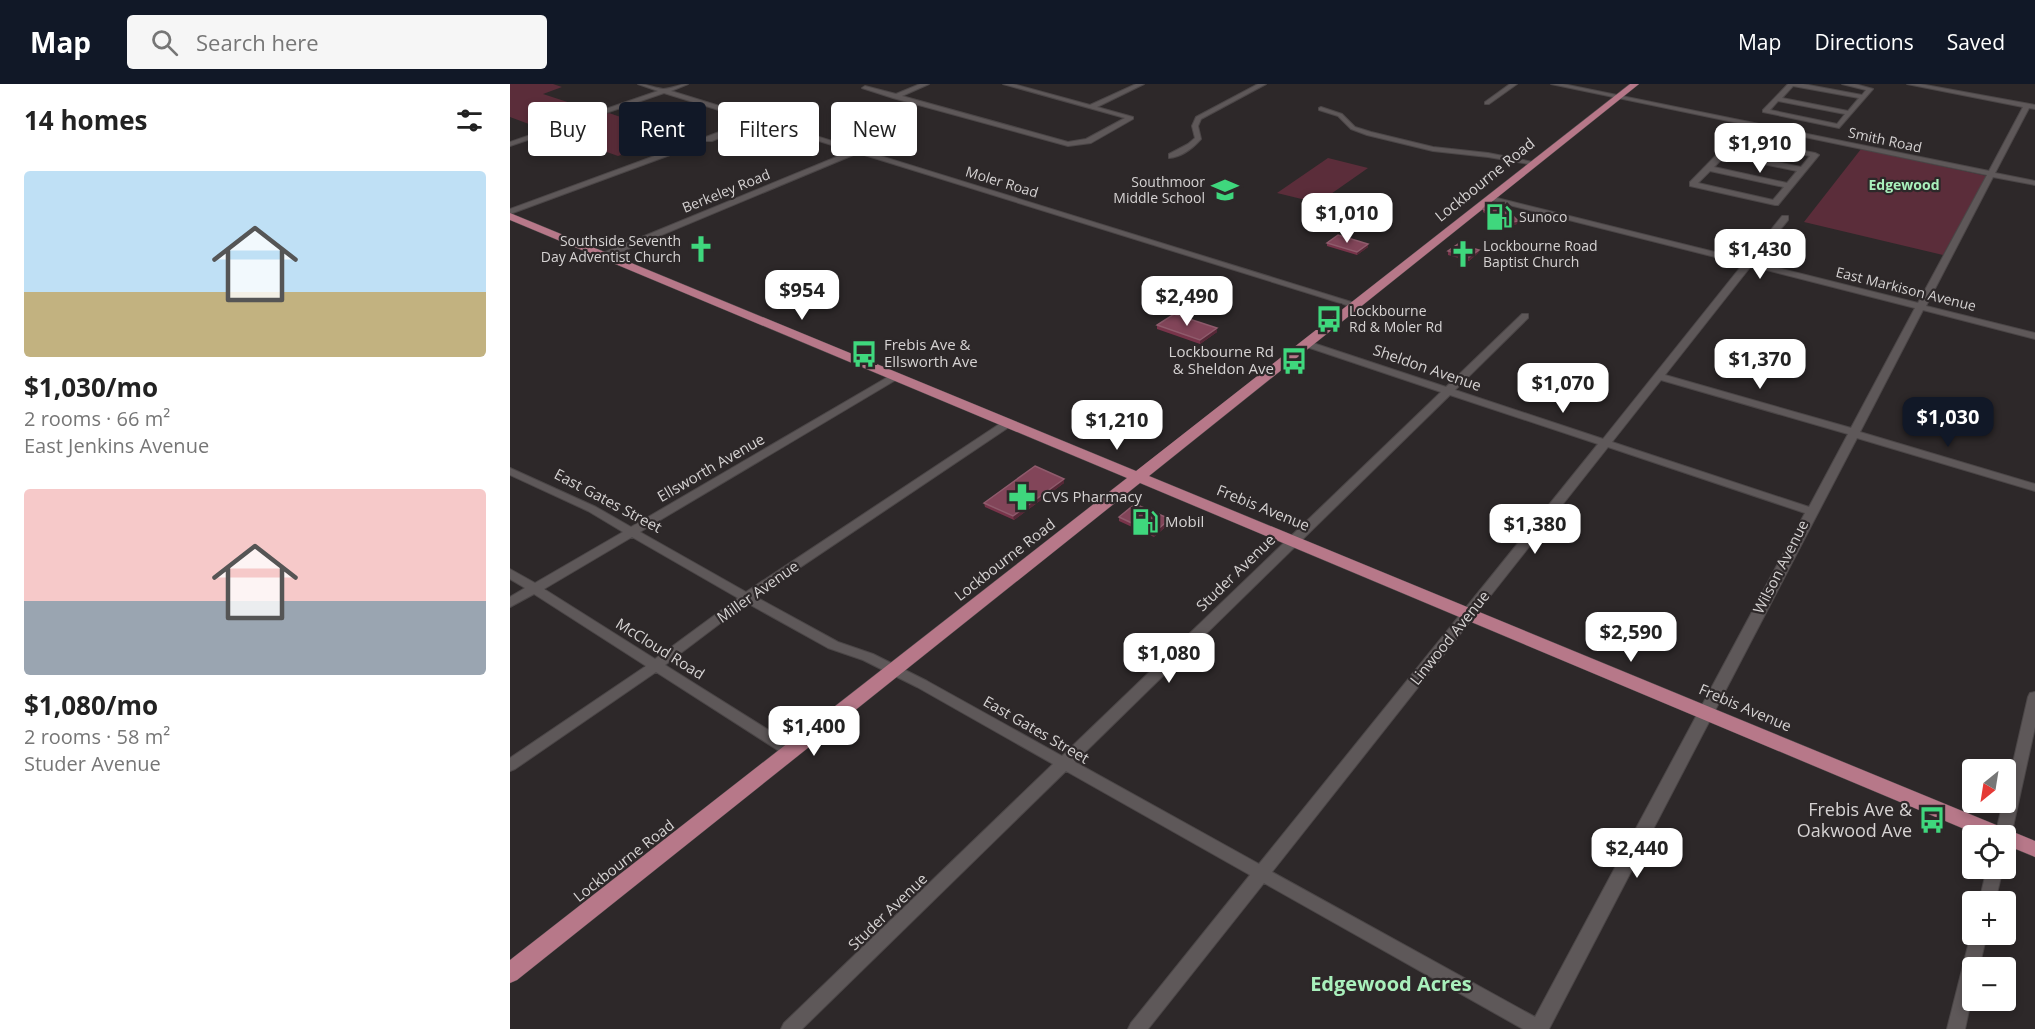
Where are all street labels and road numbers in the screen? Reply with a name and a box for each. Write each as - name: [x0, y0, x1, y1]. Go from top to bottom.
- street label: Smith Road: [1847, 122, 1924, 157]
- street label: Lockbourne Road: [1430, 133, 1538, 226]
- street label: Moler Road: [963, 161, 1041, 202]
- street label: Berkeley Road: [679, 164, 773, 217]
- street label: East Markison Avenue: [1834, 262, 1978, 315]
- street label: Sheldon Avenue: [1371, 339, 1484, 395]
- street label: Ellsworth Avenue: [653, 428, 768, 506]
- street label: East Gates Street: [551, 463, 666, 537]
- street label: Frebis Avenue: [1214, 479, 1313, 535]
- street label: Lockbourne Road: [950, 514, 1059, 605]
- street label: Wilson Avenue: [1748, 516, 1812, 617]
- street label: Studer Avenue: [1191, 529, 1279, 615]
- street label: Miller Avenue: [713, 556, 802, 627]
- street label: Linwood Avenue: [1405, 586, 1493, 689]
- street label: McCloud Road: [612, 613, 709, 683]
- street label: Frebis Avenue: [1696, 679, 1795, 736]
- street label: East Gates Street: [980, 691, 1093, 768]
- street label: Lockbourne Road: [569, 815, 678, 906]
- street label: Studer Avenue: [843, 868, 931, 954]

